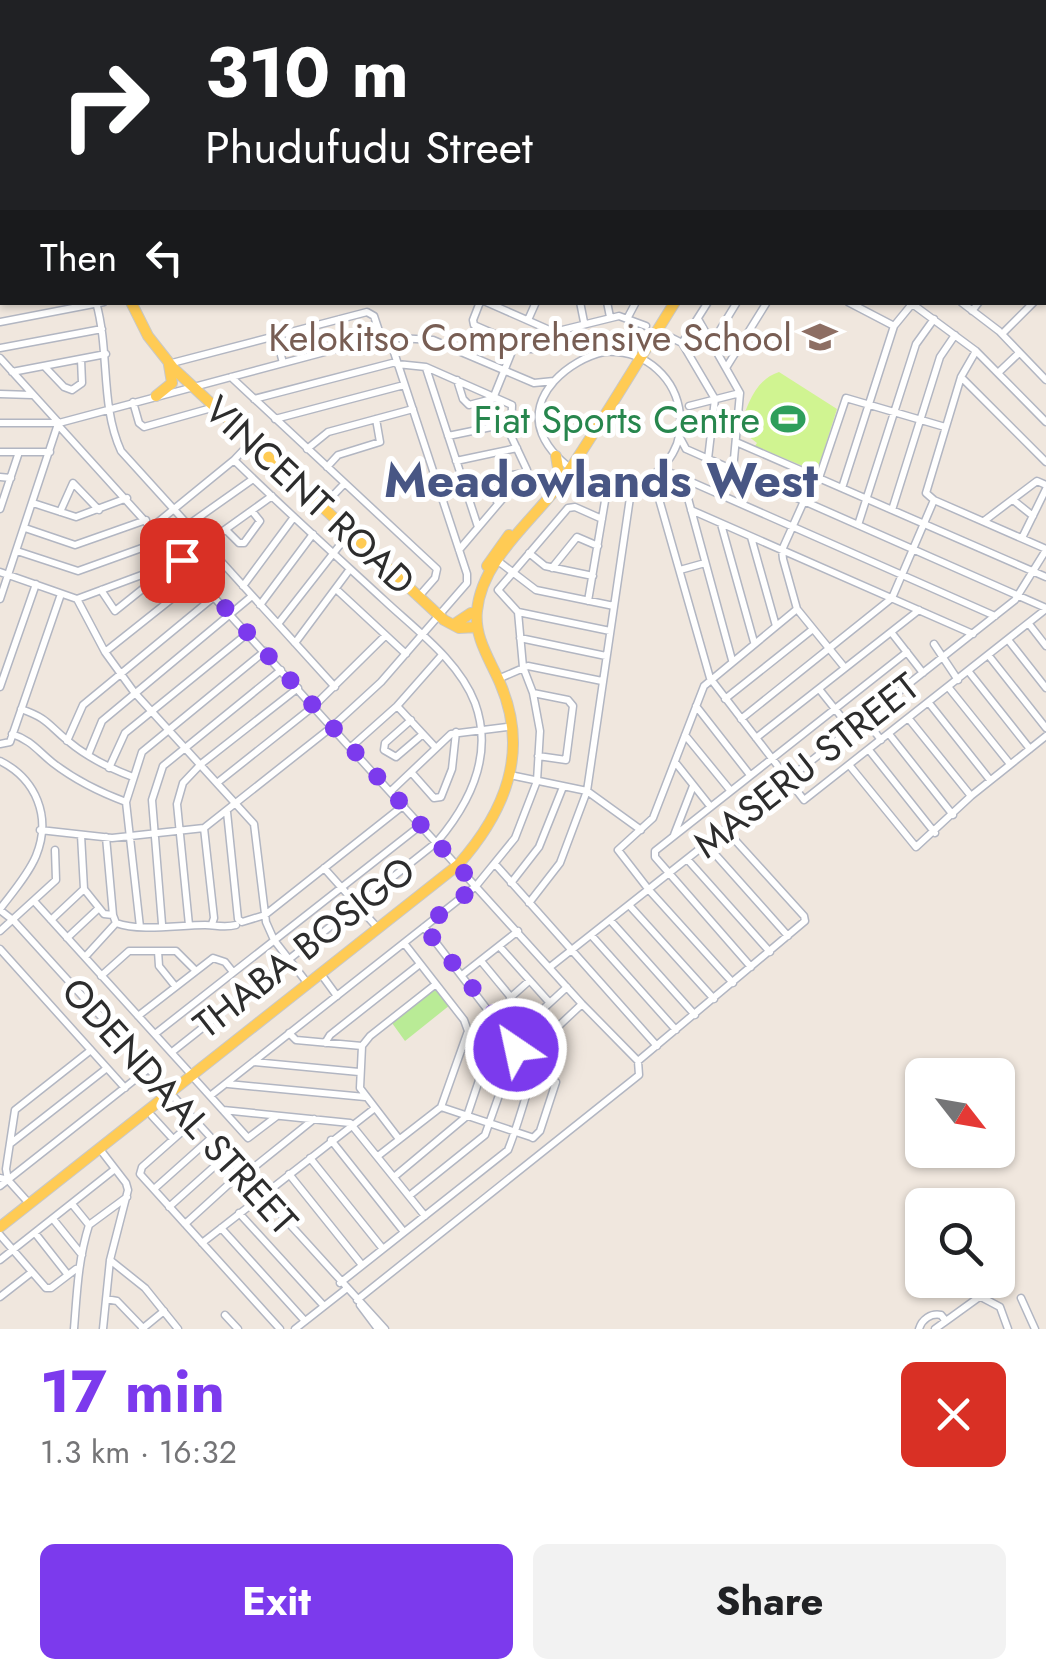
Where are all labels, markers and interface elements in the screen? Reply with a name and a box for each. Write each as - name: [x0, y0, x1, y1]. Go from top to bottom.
- text: 310 m: [205, 22, 409, 123]
- icon: right: [40, 40, 170, 170]
- text: Phudufudu Street: [205, 115, 533, 180]
- text: Then: [40, 230, 117, 285]
- icon: left: [137, 230, 192, 285]
- place label: Kelokitso Comprehensive School: [268, 310, 792, 365]
- school or university icon: Kelokitso Comprehensive School: [801, 318, 839, 356]
- street label: VINCENT ROAD: [192, 383, 428, 607]
- place label: Fiat Sports Centre: [474, 392, 760, 447]
- sports icon: Fiat Sports Centre: [769, 400, 807, 438]
- district label: Meadowlands West: [384, 446, 819, 515]
- pin: [140, 518, 225, 603]
- icon: arrive: [155, 533, 210, 588]
- street label: MASERU STREET: [681, 659, 931, 871]
- street label: THABA BOSIGO: [182, 843, 426, 1051]
- street label: ODENDAAL STREET: [49, 965, 311, 1247]
- position arrow: [464, 997, 568, 1101]
- north arrow: [905, 1058, 1015, 1168]
- map controls: [905, 1058, 1015, 1298]
- button: search: [905, 1188, 1015, 1298]
- text: 17 min: [40, 1348, 225, 1435]
- button: close: [901, 1362, 1006, 1467]
- text: 1.3 km · 16:32: [40, 1429, 237, 1475]
- button: Exit: [40, 1544, 513, 1659]
- button: Share: [533, 1544, 1006, 1659]

